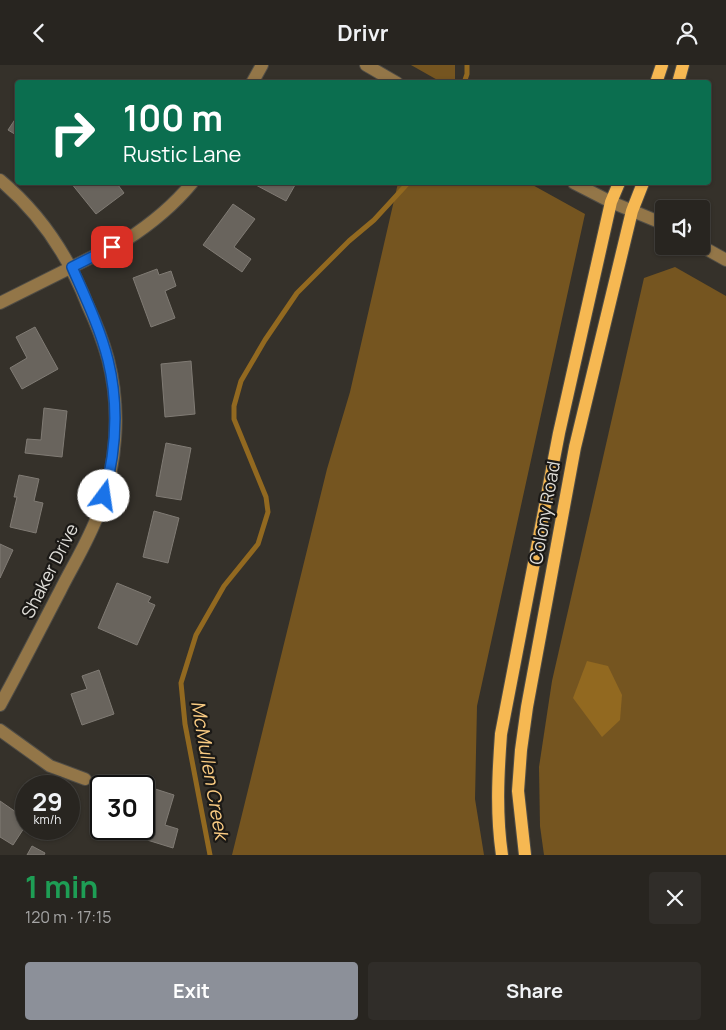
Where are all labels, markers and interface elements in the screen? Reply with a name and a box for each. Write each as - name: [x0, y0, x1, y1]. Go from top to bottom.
- text: Drivr: [337, 18, 389, 48]
- icon: back: [25, 19, 53, 47]
- icon: person: [673, 19, 701, 47]
- text: 100 m: [123, 94, 223, 142]
- icon: right: [40, 100, 105, 165]
- text: Rustic Lane: [123, 139, 241, 169]
- map controls: [655, 200, 710, 255]
- button: sound: [655, 200, 710, 255]
- pin: [91, 226, 133, 268]
- icon: arrive: [98, 233, 126, 261]
- street label: Colony Road: [523, 459, 565, 566]
- position arrow: [77, 469, 129, 521]
- street label: Shaker Drive: [15, 519, 83, 622]
- water label: McMullen Creek: [185, 699, 235, 844]
- speed limit sign: 30: [90, 775, 155, 840]
- text: 29: [32, 784, 63, 819]
- text: km/h: [34, 811, 61, 828]
- text: 1 min: [25, 866, 98, 907]
- button: close: [649, 872, 701, 924]
- text: 120 m · 17:15: [25, 906, 111, 928]
- button: Exit: [25, 962, 358, 1020]
- button: Share: [368, 962, 701, 1020]

